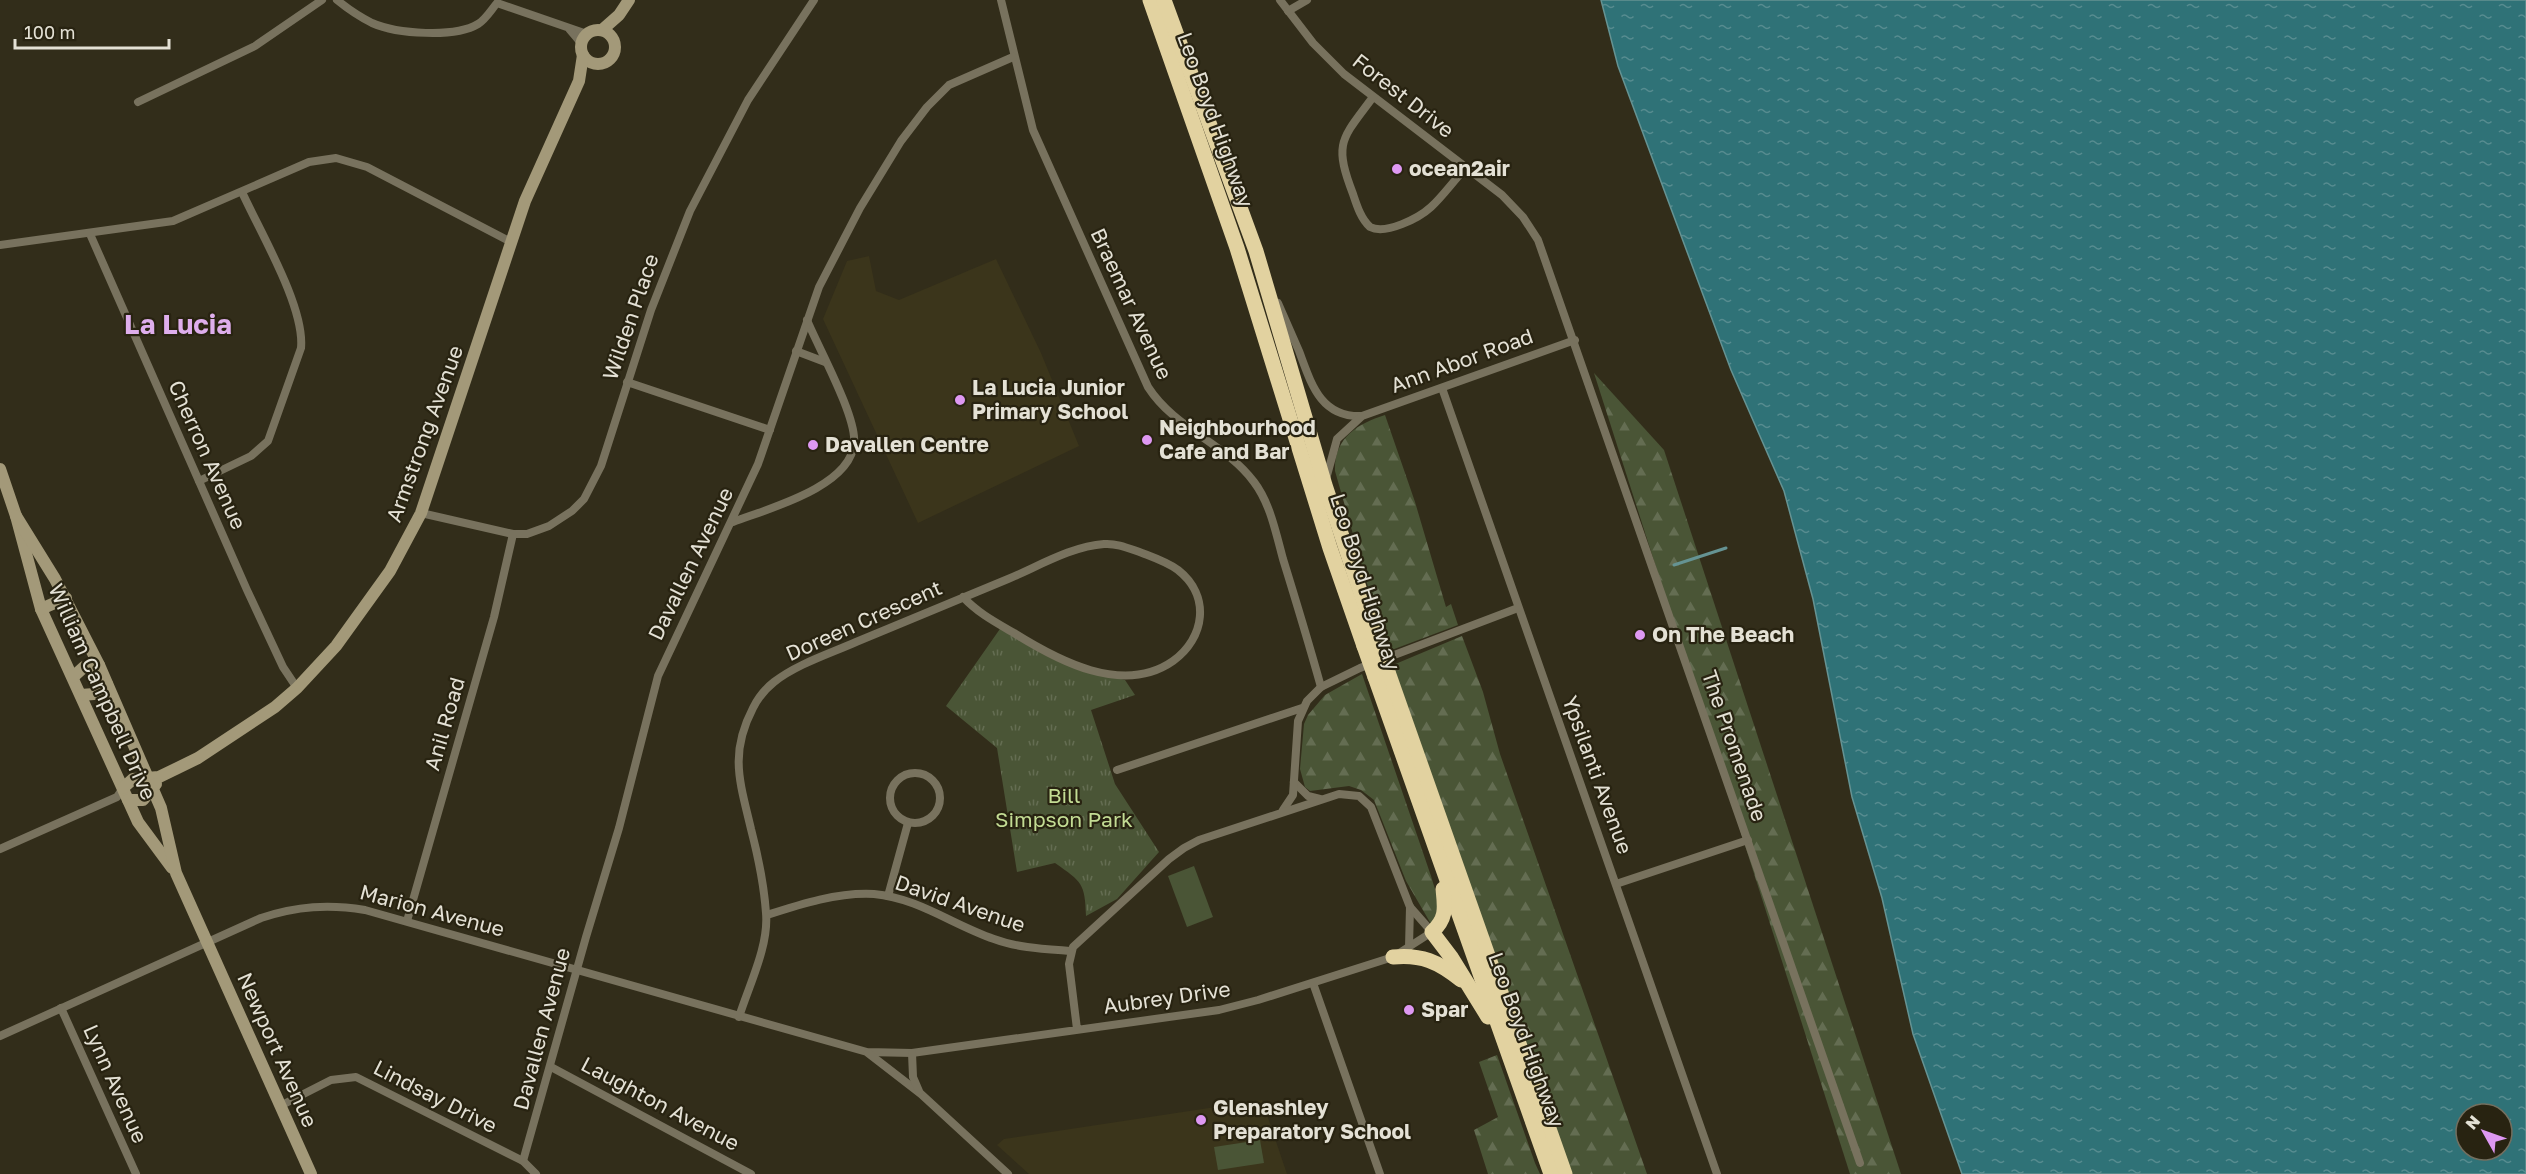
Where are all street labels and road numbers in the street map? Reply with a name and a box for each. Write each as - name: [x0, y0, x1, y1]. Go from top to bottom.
- street label: Leo Boyd Highway: [1172, 28, 1260, 211]
- street label: Forest Drive: [1348, 47, 1460, 143]
- street label: Braemar Avenue: [1085, 224, 1178, 383]
- street label: Wilden Place: [596, 250, 664, 383]
- street label: Ann Abor Road: [1387, 322, 1536, 398]
- street label: Armstrong Avenue: [380, 342, 468, 526]
- street label: Cherron Avenue: [163, 376, 252, 533]
- street label: Davallen Avenue: [642, 483, 738, 644]
- street label: Leo Boyd Highway: [1325, 490, 1407, 674]
- street label: Doreen Crescent: [782, 574, 946, 666]
- street label: William Campbell Drive: [43, 579, 162, 804]
- street label: The Promenade: [1697, 667, 1773, 825]
- street label: Anil Road: [418, 674, 470, 773]
- street label: Ypsilanti Avenue: [1557, 692, 1639, 857]
- street label: David Avenue: [892, 869, 1029, 937]
- street label: Marion Avenue: [357, 878, 507, 942]
- street label: Davallen Avenue: [507, 945, 575, 1113]
- street label: Leo Boyd Highway: [1483, 948, 1571, 1131]
- street label: Newport Avenue: [232, 968, 324, 1131]
- street label: Aubrey Drive: [1102, 975, 1232, 1019]
- street label: Lynn Avenue: [78, 1020, 154, 1147]
- street label: Laughton Avenue: [577, 1050, 744, 1156]
- street label: Lindsay Drive: [369, 1054, 502, 1138]

